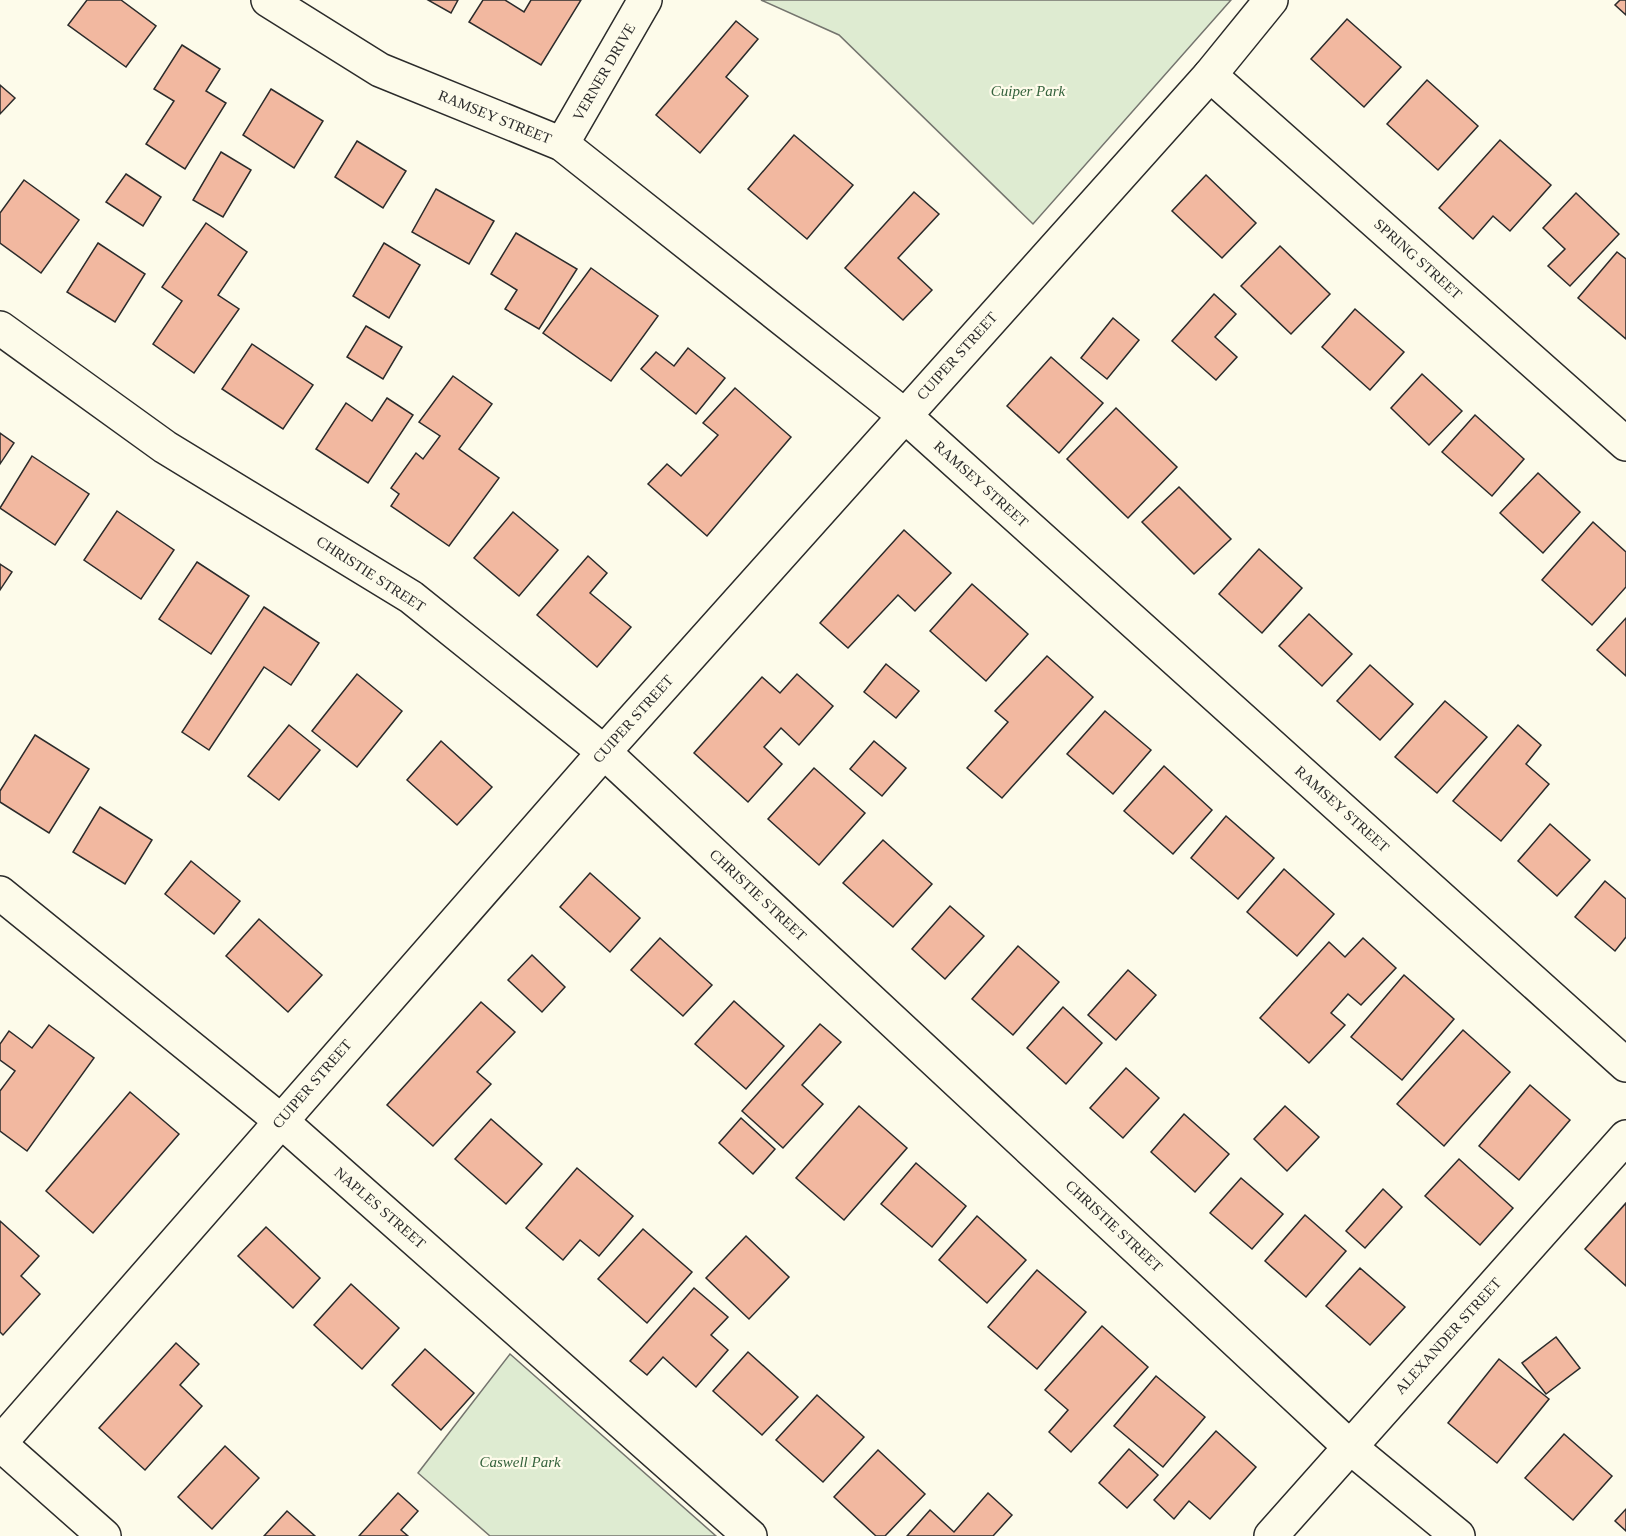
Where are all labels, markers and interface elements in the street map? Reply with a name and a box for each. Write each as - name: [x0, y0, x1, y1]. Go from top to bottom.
- street label: VERNER DRIVE: [570, 21, 638, 123]
- park label: Cuiper Park: [991, 83, 1066, 99]
- street label: RAMSEY STREET: [436, 87, 554, 147]
- street label: SPRING STREET: [1371, 216, 1465, 302]
- street label: CUIPER STREET: [914, 309, 1000, 403]
- street label: RAMSEY STREET: [931, 438, 1031, 530]
- street label: CHRISTIE STREET: [314, 533, 428, 615]
- street label: CUIPER STREET: [590, 672, 676, 766]
- street label: RAMSEY STREET: [1292, 763, 1392, 855]
- street label: CHRISTIE STREET: [706, 846, 810, 944]
- street label: CUIPER STREET: [269, 1036, 355, 1132]
- street label: NAPLES STREET: [331, 1164, 429, 1252]
- street label: CHRISTIE STREET: [1062, 1177, 1166, 1275]
- street label: ALEXANDER STREET: [1392, 1275, 1504, 1397]
- park label: Caswell Park: [479, 1454, 561, 1470]

